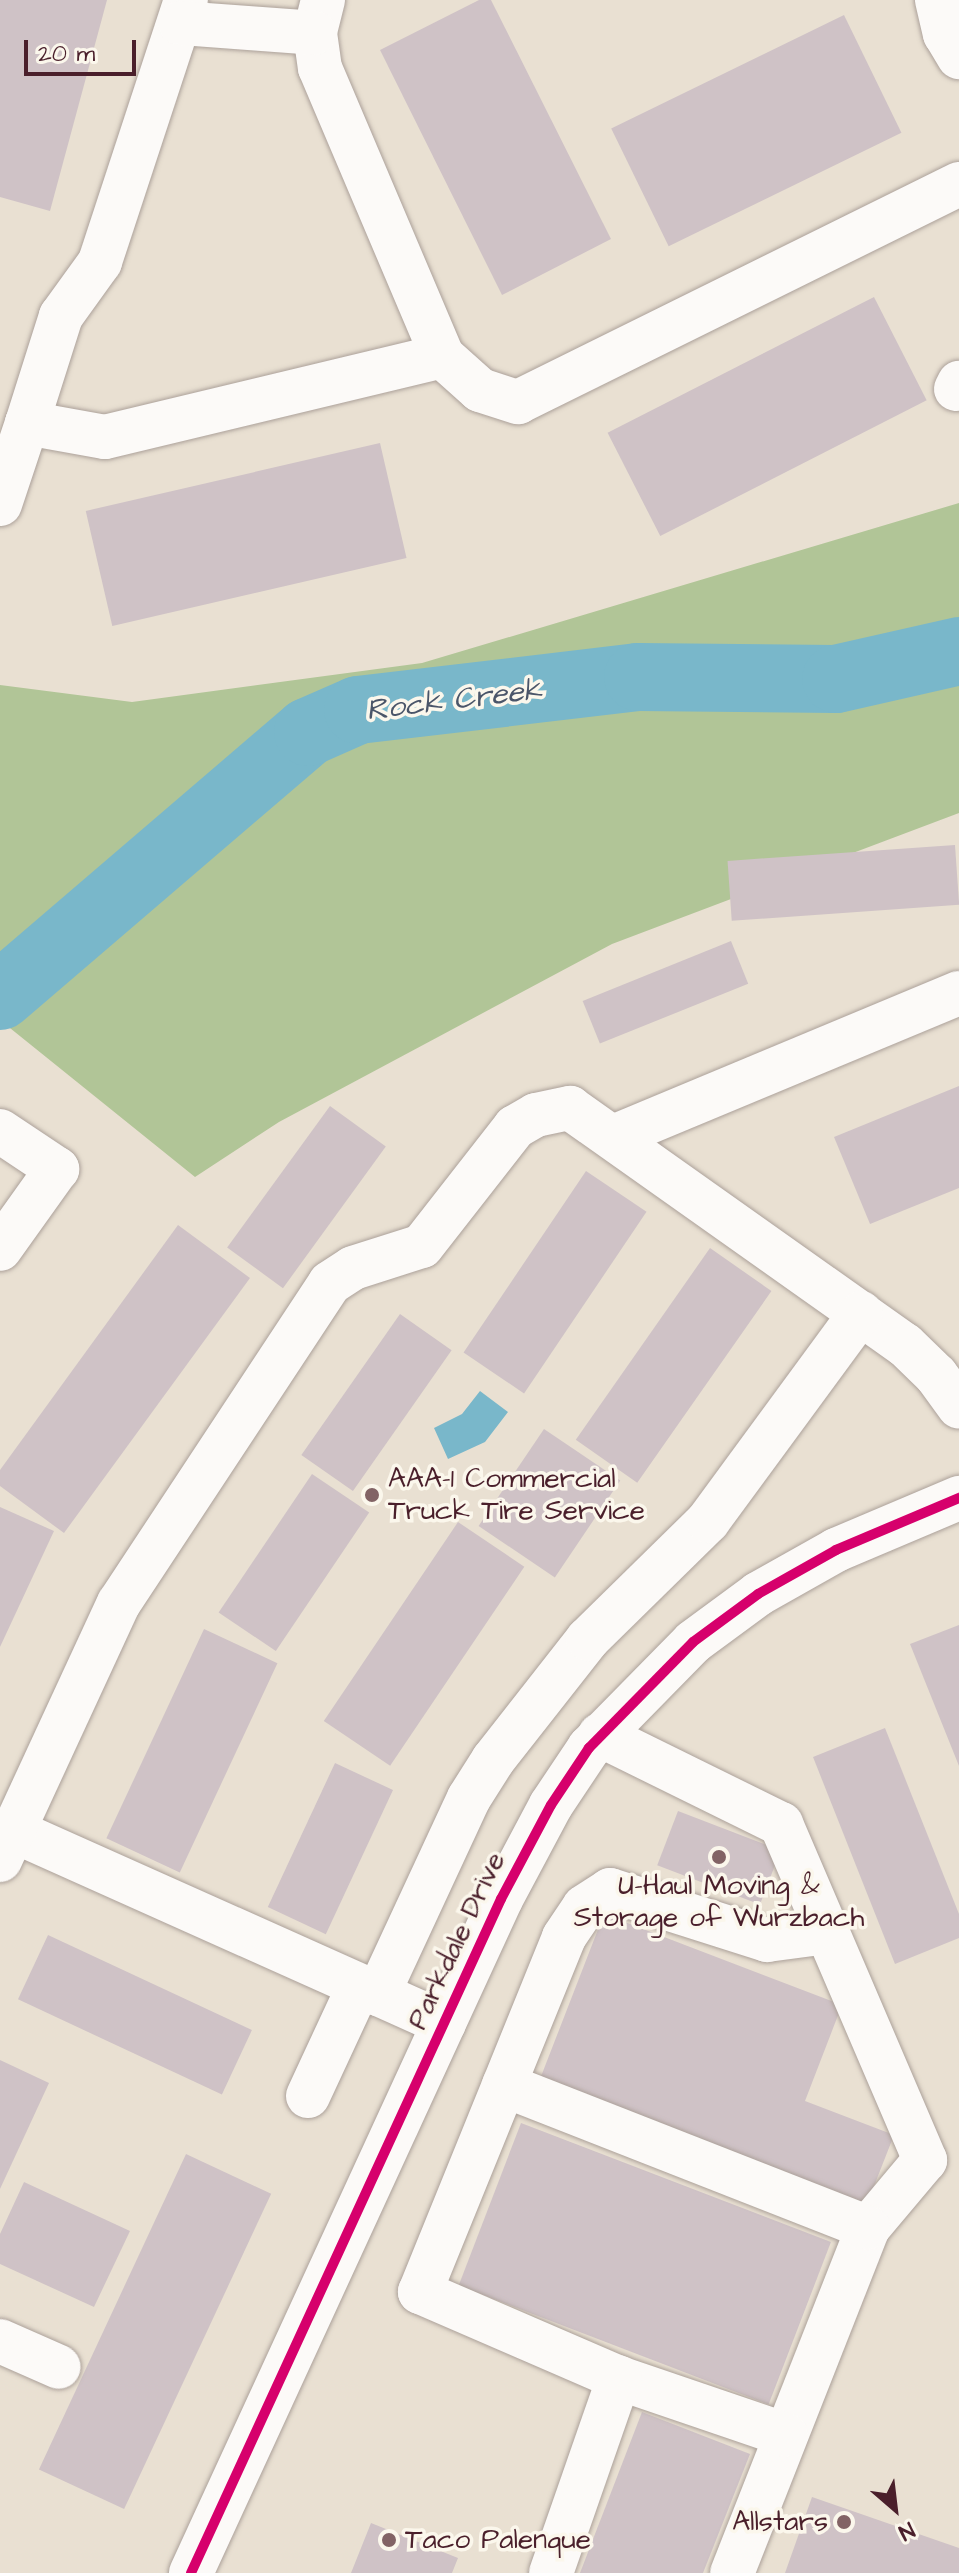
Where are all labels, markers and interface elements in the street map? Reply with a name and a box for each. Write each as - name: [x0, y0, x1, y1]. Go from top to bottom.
- scale bar: [28, 24, 140, 74]
- text: 20 m: [38, 37, 95, 71]
- water label: Rock Creek: [364, 671, 544, 729]
- place label: AAA-1 Commercial Truck Tire Service: [388, 1462, 645, 1528]
- marker: AAA-1 Commercial Truck Tire Service: [363, 1486, 381, 1504]
- street label: Parkdale Drive: [401, 1847, 513, 2035]
- marker: U-Haul Moving & Storage of Wurzbach: [710, 1848, 728, 1866]
- place label: U-Haul Moving & Storage of Wurzbach: [574, 1869, 864, 1935]
- north arrow: [855, 2469, 935, 2549]
- place label: Allstars: [732, 2505, 828, 2539]
- marker: Allstars: [835, 2513, 853, 2531]
- text: N: [893, 2514, 920, 2548]
- place label: Taco Palenque: [405, 2523, 591, 2557]
- marker: Taco Palenque: [380, 2531, 398, 2549]

